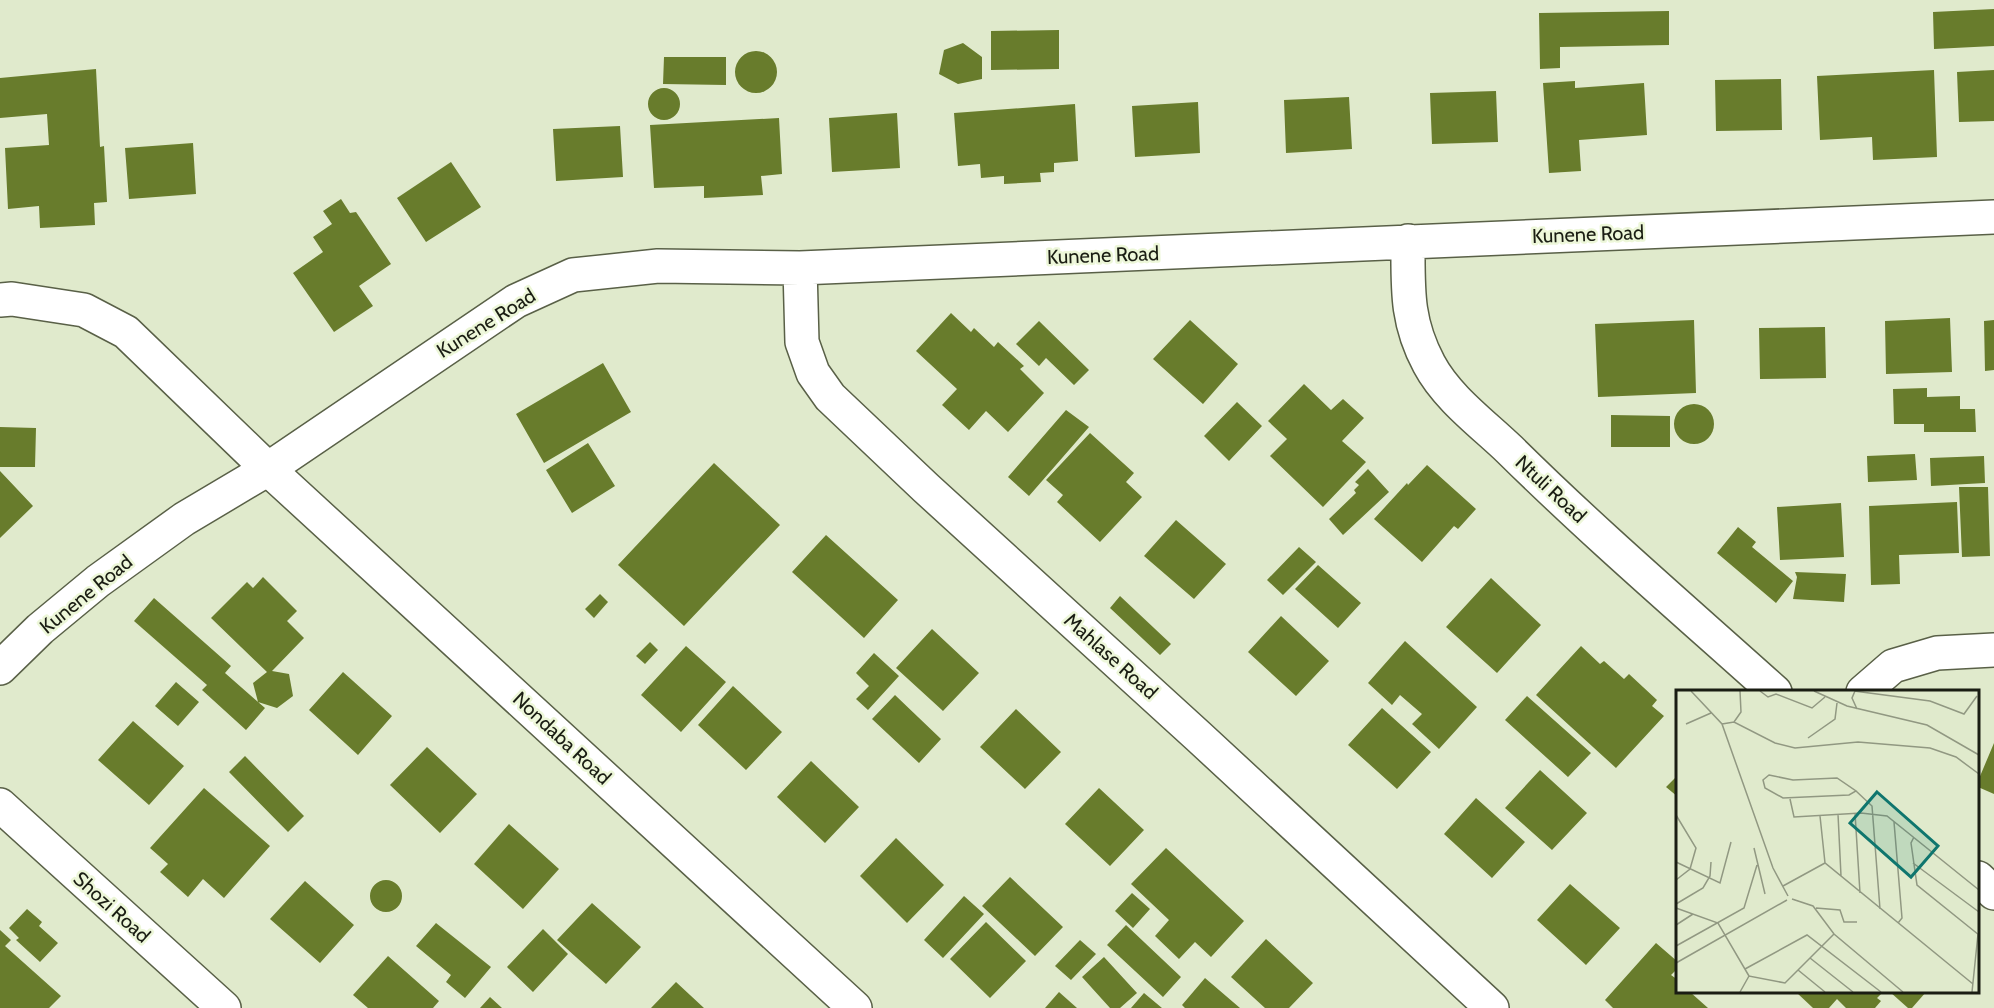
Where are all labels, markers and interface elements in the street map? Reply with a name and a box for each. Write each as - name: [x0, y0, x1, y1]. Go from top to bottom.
- street label: Kunene Road: [1532, 220, 1644, 248]
- street label: Kunene Road: [1047, 241, 1159, 269]
- street label: Kunene Road: [432, 283, 540, 363]
- street label: Ntuli Road: [1511, 450, 1591, 528]
- street label: Kunene Road: [35, 549, 137, 639]
- street label: Mahlase Road: [1059, 608, 1163, 704]
- street label: Nondaba Road: [508, 687, 616, 789]
- inset map: [1676, 690, 1979, 993]
- street label: Shozi Road: [69, 866, 155, 948]

